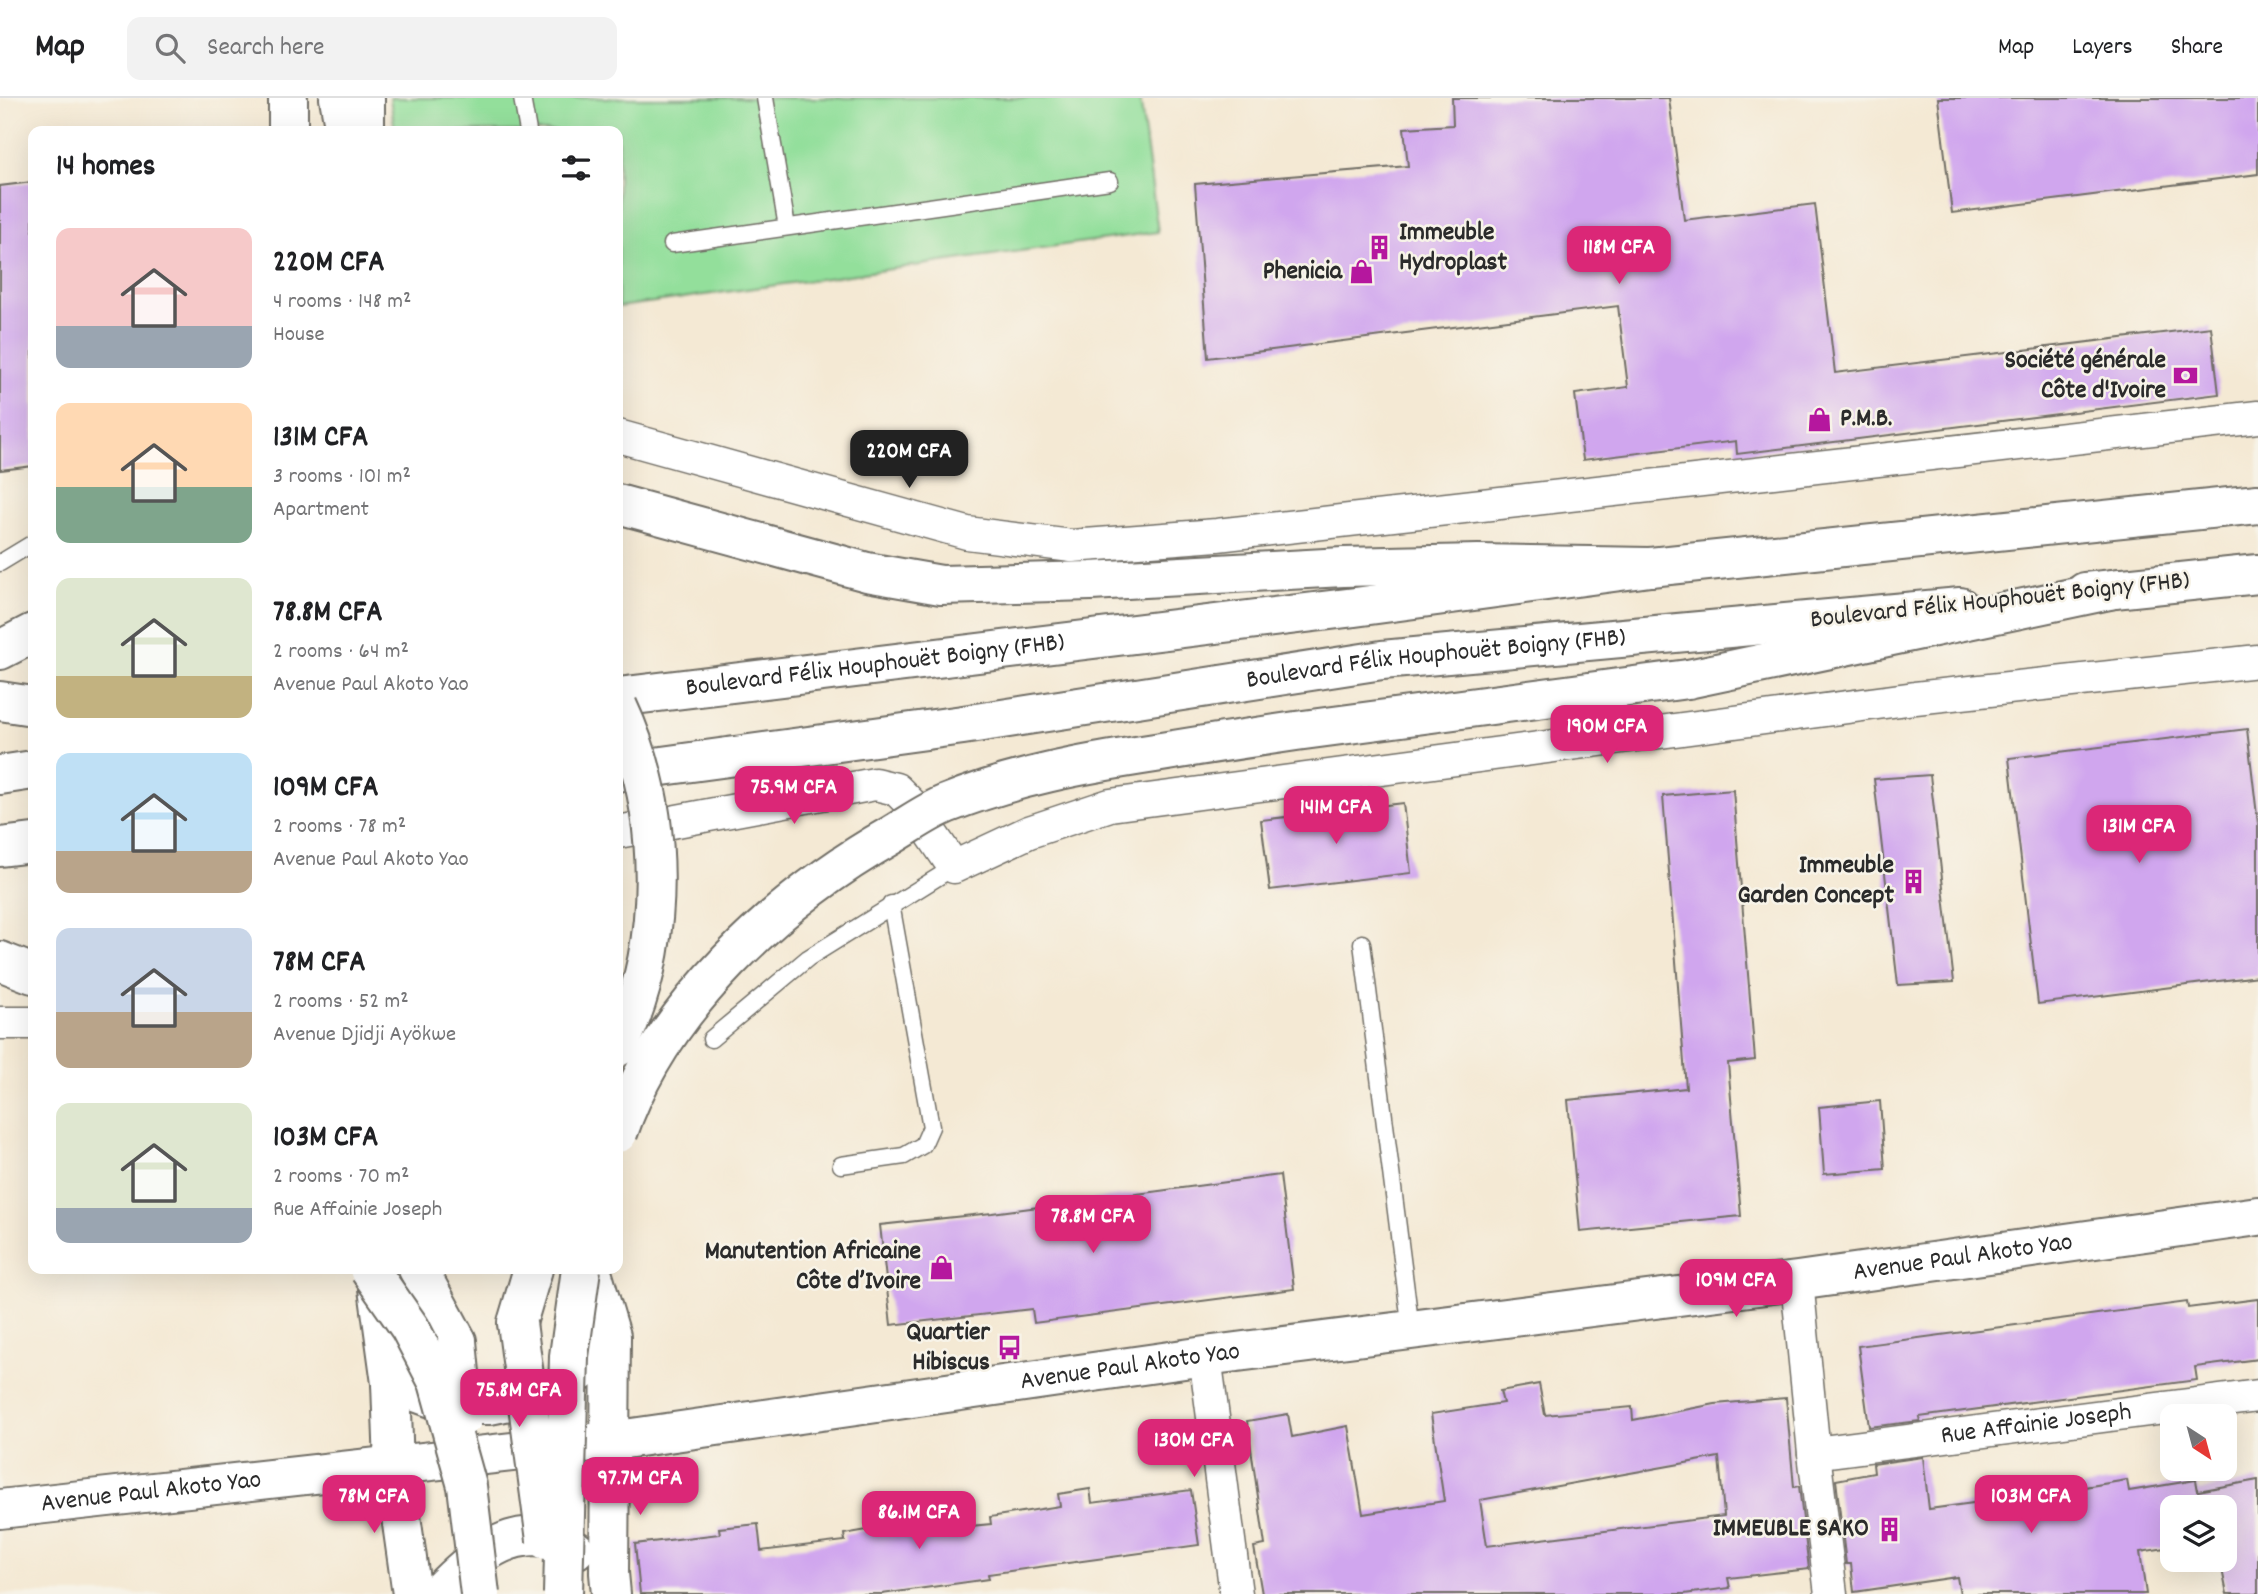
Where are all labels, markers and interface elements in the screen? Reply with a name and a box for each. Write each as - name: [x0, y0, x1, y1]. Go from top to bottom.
- search box: [127, 17, 617, 80]
- text: Map: [35, 25, 85, 72]
- icon: search: [151, 29, 189, 67]
- text: Search here: [207, 30, 325, 67]
- text: Map: [1998, 31, 2034, 65]
- text: Layers: [2072, 31, 2133, 65]
- text: Share: [2171, 31, 2223, 65]
- text: 14 homes: [56, 147, 155, 190]
- icon: filters: [557, 149, 595, 187]
- place label: Immeuble Hydroplast: [1399, 215, 1508, 282]
- pin: 118M CFA: [1547, 226, 1691, 286]
- text: 118M CFA: [1583, 232, 1655, 265]
- building icon: Immeuble Hydroplast: [1365, 234, 1393, 262]
- text: 220M CFA: [273, 243, 385, 286]
- place label: Phenicia: [1263, 254, 1343, 291]
- icon: home: [112, 256, 196, 340]
- shop icon: Phenicia: [1348, 258, 1376, 286]
- text: 4 rooms · 148 m²: [273, 286, 411, 319]
- text: House: [273, 319, 325, 352]
- place label: Société générale Côte d'Ivoire: [2005, 343, 2166, 410]
- bank icon: Société générale Côte d'Ivoire: [2172, 362, 2200, 390]
- place label: P.M.B.: [1840, 401, 1892, 438]
- shop icon: P.M.B.: [1806, 405, 1834, 433]
- text: 131M CFA: [273, 418, 369, 461]
- pin: 220M CFA: [837, 430, 981, 490]
- icon: home: [112, 431, 196, 515]
- text: 220M CFA: [866, 436, 952, 469]
- text: 3 rooms · 101 m²: [273, 461, 411, 494]
- text: Apartment: [273, 494, 369, 527]
- street label: Boulevard Félix Houphouët Boigny (FHB): [1809, 563, 2191, 639]
- text: 78.8M CFA: [273, 593, 383, 636]
- icon: home: [112, 606, 196, 690]
- street label: Boulevard Félix Houphouët Boigny (FHB): [1244, 619, 1627, 699]
- street label: Boulevard Félix Houphouët Boigny (FHB): [683, 624, 1067, 707]
- text: 2 rooms · 64 m²: [273, 636, 409, 669]
- text: Avenue Paul Akoto Yao: [273, 669, 469, 702]
- pin: 190M CFA: [1535, 706, 1679, 765]
- text: 190M CFA: [1566, 711, 1648, 744]
- pin: 75.9M CFA: [714, 766, 874, 826]
- text: 109M CFA: [273, 768, 379, 811]
- text: 75.9M CFA: [751, 772, 837, 805]
- icon: home: [112, 781, 196, 865]
- pin: 141M CFA: [1264, 786, 1408, 846]
- text: 141M CFA: [1300, 792, 1372, 825]
- pin: 131M CFA: [2067, 806, 2211, 865]
- text: 2 rooms · 78 m²: [273, 811, 406, 844]
- text: 131M CFA: [2102, 811, 2176, 844]
- text: Avenue Paul Akoto Yao: [273, 844, 469, 877]
- place label: Immeuble Garden Concept: [1738, 848, 1894, 915]
- building icon: Immeuble Garden Concept: [1900, 867, 1928, 895]
- text: 78M CFA: [273, 943, 366, 986]
- icon: home: [112, 956, 196, 1040]
- text: 2 rooms · 52 m²: [273, 986, 409, 1019]
- text: Avenue Djidji Ayökwe: [273, 1019, 456, 1052]
- text: 103M CFA: [273, 1118, 378, 1161]
- icon: home: [112, 1131, 196, 1215]
- text: 2 rooms · 70 m²: [273, 1161, 409, 1194]
- text: Rue Affainie Joseph: [273, 1194, 442, 1227]
- pin: 78.8M CFA: [1013, 1196, 1173, 1255]
- text: 78.8M CFA: [1051, 1201, 1135, 1234]
- street label: Avenue Paul Akoto Yao: [1851, 1224, 2075, 1291]
- place label: Manutention Africaine Côte d’Ivoire: [705, 1234, 921, 1301]
- shop icon: Manutention Africaine Côte d’Ivoire: [927, 1253, 955, 1281]
- pin: 109M CFA: [1664, 1260, 1808, 1319]
- text: 109M CFA: [1695, 1265, 1777, 1298]
- place label: Quartier Hibiscus: [906, 1315, 990, 1382]
- street label: Avenue Paul Akoto Yao: [1018, 1333, 1242, 1401]
- bus stop icon: Quartier Hibiscus: [996, 1334, 1024, 1362]
- pin: 75.8M CFA: [439, 1370, 599, 1429]
- text: 75.8M CFA: [476, 1375, 562, 1408]
- street label: Rue Affainie Joseph: [1939, 1394, 2134, 1455]
- north arrow: [2160, 1404, 2236, 1480]
- map controls: [2160, 1404, 2237, 1572]
- pin: 130M CFA: [1122, 1420, 1266, 1479]
- text: 130M CFA: [1154, 1425, 1234, 1458]
- pin: 97.7M CFA: [560, 1458, 720, 1517]
- street label: Avenue Paul Akoto Yao: [39, 1462, 263, 1523]
- text: 97.7M CFA: [598, 1463, 682, 1496]
- pin: 78M CFA: [309, 1476, 439, 1535]
- pin: 103M CFA: [1959, 1476, 2103, 1535]
- text: 78M CFA: [339, 1481, 409, 1514]
- text: 103M CFA: [1991, 1481, 2071, 1514]
- pin: 86.1M CFA: [839, 1492, 999, 1551]
- button: layers: [2160, 1495, 2237, 1572]
- text: 86.1M CFA: [878, 1497, 960, 1530]
- place label: IMMEUBLE SAKO: [1713, 1511, 1869, 1548]
- building icon: IMMEUBLE SAKO: [1875, 1515, 1903, 1543]

